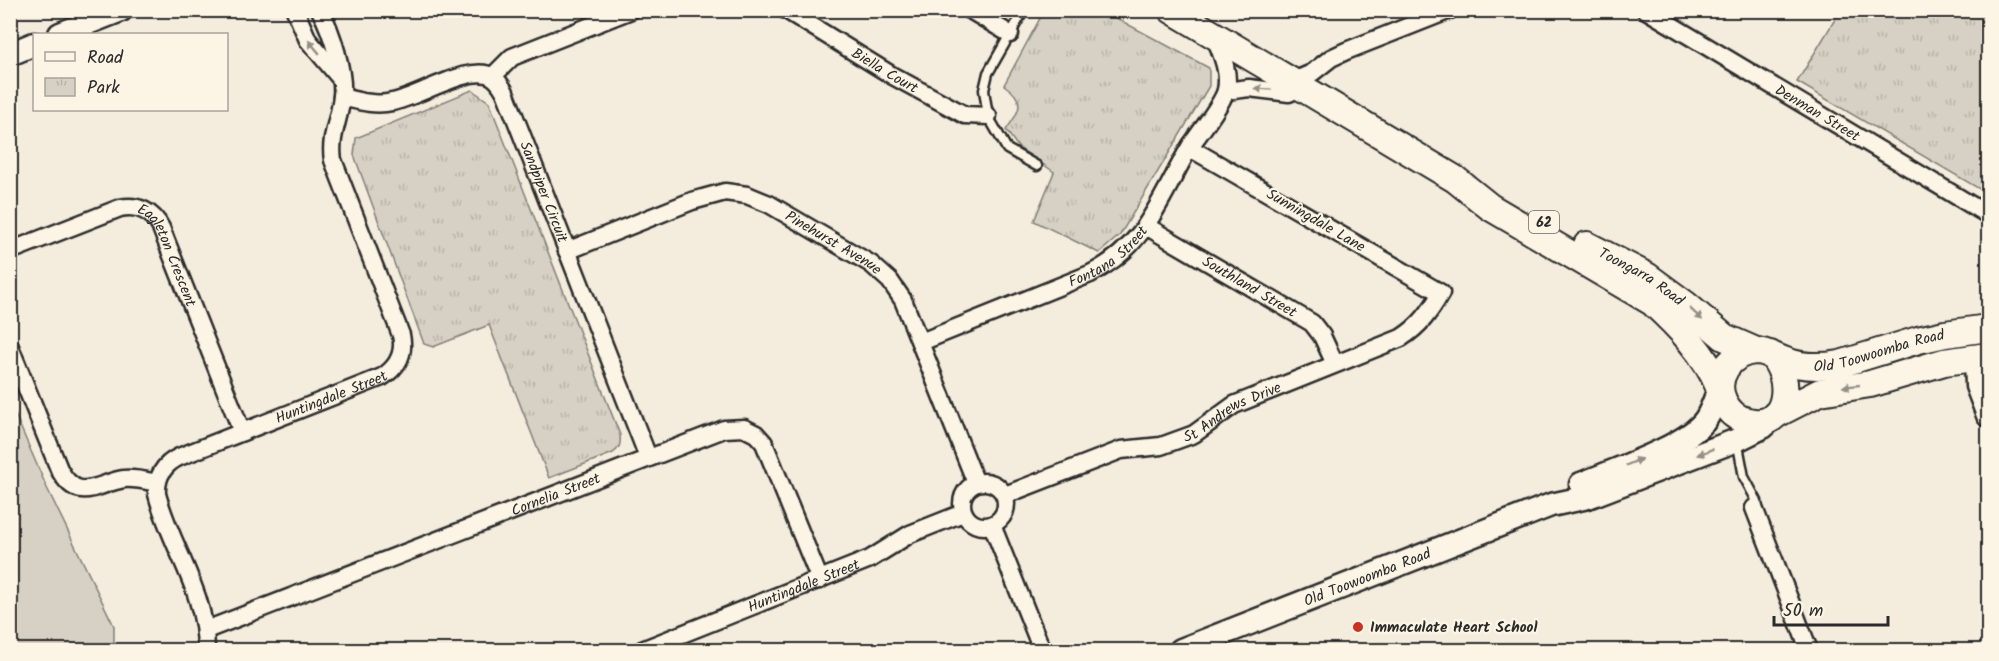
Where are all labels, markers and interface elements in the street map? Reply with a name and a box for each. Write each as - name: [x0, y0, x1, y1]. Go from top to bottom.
- legend: [33, 33, 228, 111]
- one-way arrow: [308, 39, 321, 55]
- street label: Biella Court: [846, 42, 922, 101]
- text: Road: [87, 44, 124, 73]
- text: Park: [87, 74, 120, 103]
- street label: Denman Street: [1770, 79, 1864, 149]
- one-way arrow: [1254, 84, 1273, 94]
- street label: Sandpiper Circuit: [512, 138, 574, 247]
- street label: Sunningdale Lane: [1262, 183, 1370, 259]
- street label: Eagleton Crescent: [133, 198, 202, 311]
- street label: Pinehurst Avenue: [780, 205, 887, 281]
- road number: 62: [1529, 211, 1559, 233]
- street label: Fontana Street: [1065, 221, 1155, 294]
- street label: Toongarra Road: [1594, 242, 1689, 313]
- street label: Southland Street: [1197, 250, 1301, 325]
- one-way arrow: [1689, 307, 1703, 321]
- street label: Old Toowoomba Road: [1813, 323, 1947, 379]
- street label: Huntingdale Street: [272, 365, 393, 431]
- street label: St Andrews Drive: [1180, 376, 1285, 450]
- one-way arrow: [1841, 382, 1860, 391]
- one-way arrow: [1696, 448, 1714, 458]
- one-way arrow: [1625, 457, 1643, 467]
- street label: Cornelia Street: [508, 467, 604, 523]
- street label: Old Toowoomba Road: [1300, 542, 1435, 614]
- street label: Huntingdale Street: [744, 553, 864, 620]
- scale bar: [1774, 589, 1888, 627]
- text: 50 m: [1783, 597, 1823, 626]
- place label: Immaculate Heart School: [1370, 616, 1537, 640]
- marker: Immaculate Heart School: [1351, 620, 1365, 634]

